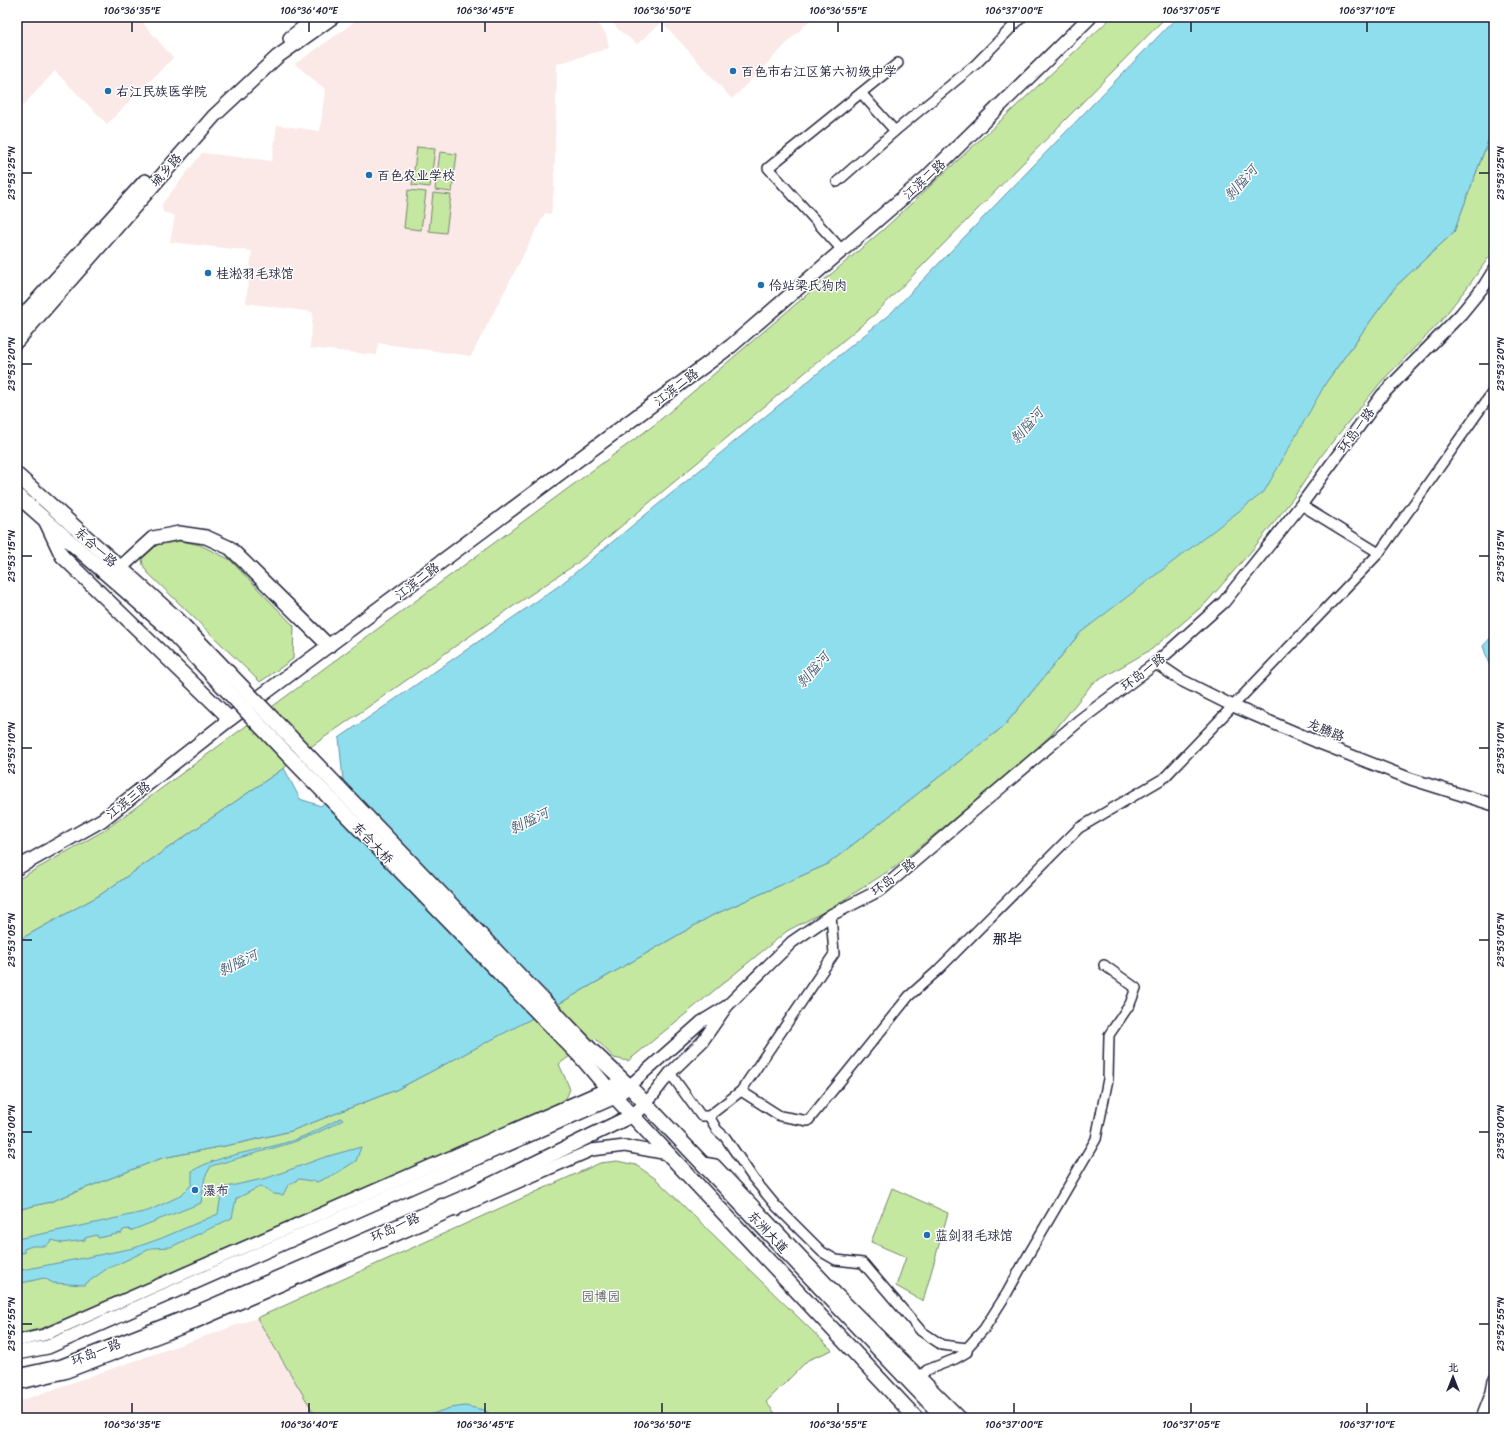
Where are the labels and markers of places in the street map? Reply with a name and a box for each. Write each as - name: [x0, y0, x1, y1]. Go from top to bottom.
- place label: 百色市右江区第六初级中学: [741, 60, 897, 83]
- marker: 百色市右江区第六初级中学: [728, 66, 738, 76]
- place label: 右江民族医学院: [116, 80, 207, 103]
- marker: 右江民族医学院: [103, 86, 113, 96]
- place label: 百色农业学校: [377, 164, 455, 187]
- marker: 百色农业学校: [364, 170, 374, 180]
- place label: 桂淞羽毛球馆: [216, 262, 294, 285]
- marker: 桂淞羽毛球馆: [203, 268, 213, 278]
- place label: 伶站梁氏狗肉: [769, 274, 847, 297]
- marker: 伶站梁氏狗肉: [756, 280, 766, 290]
- place label: 瀑布: [203, 1179, 229, 1202]
- marker: 瀑布: [190, 1185, 200, 1195]
- place label: 蓝剑羽毛球馆: [935, 1224, 1013, 1247]
- marker: 蓝剑羽毛球馆: [922, 1230, 932, 1240]

